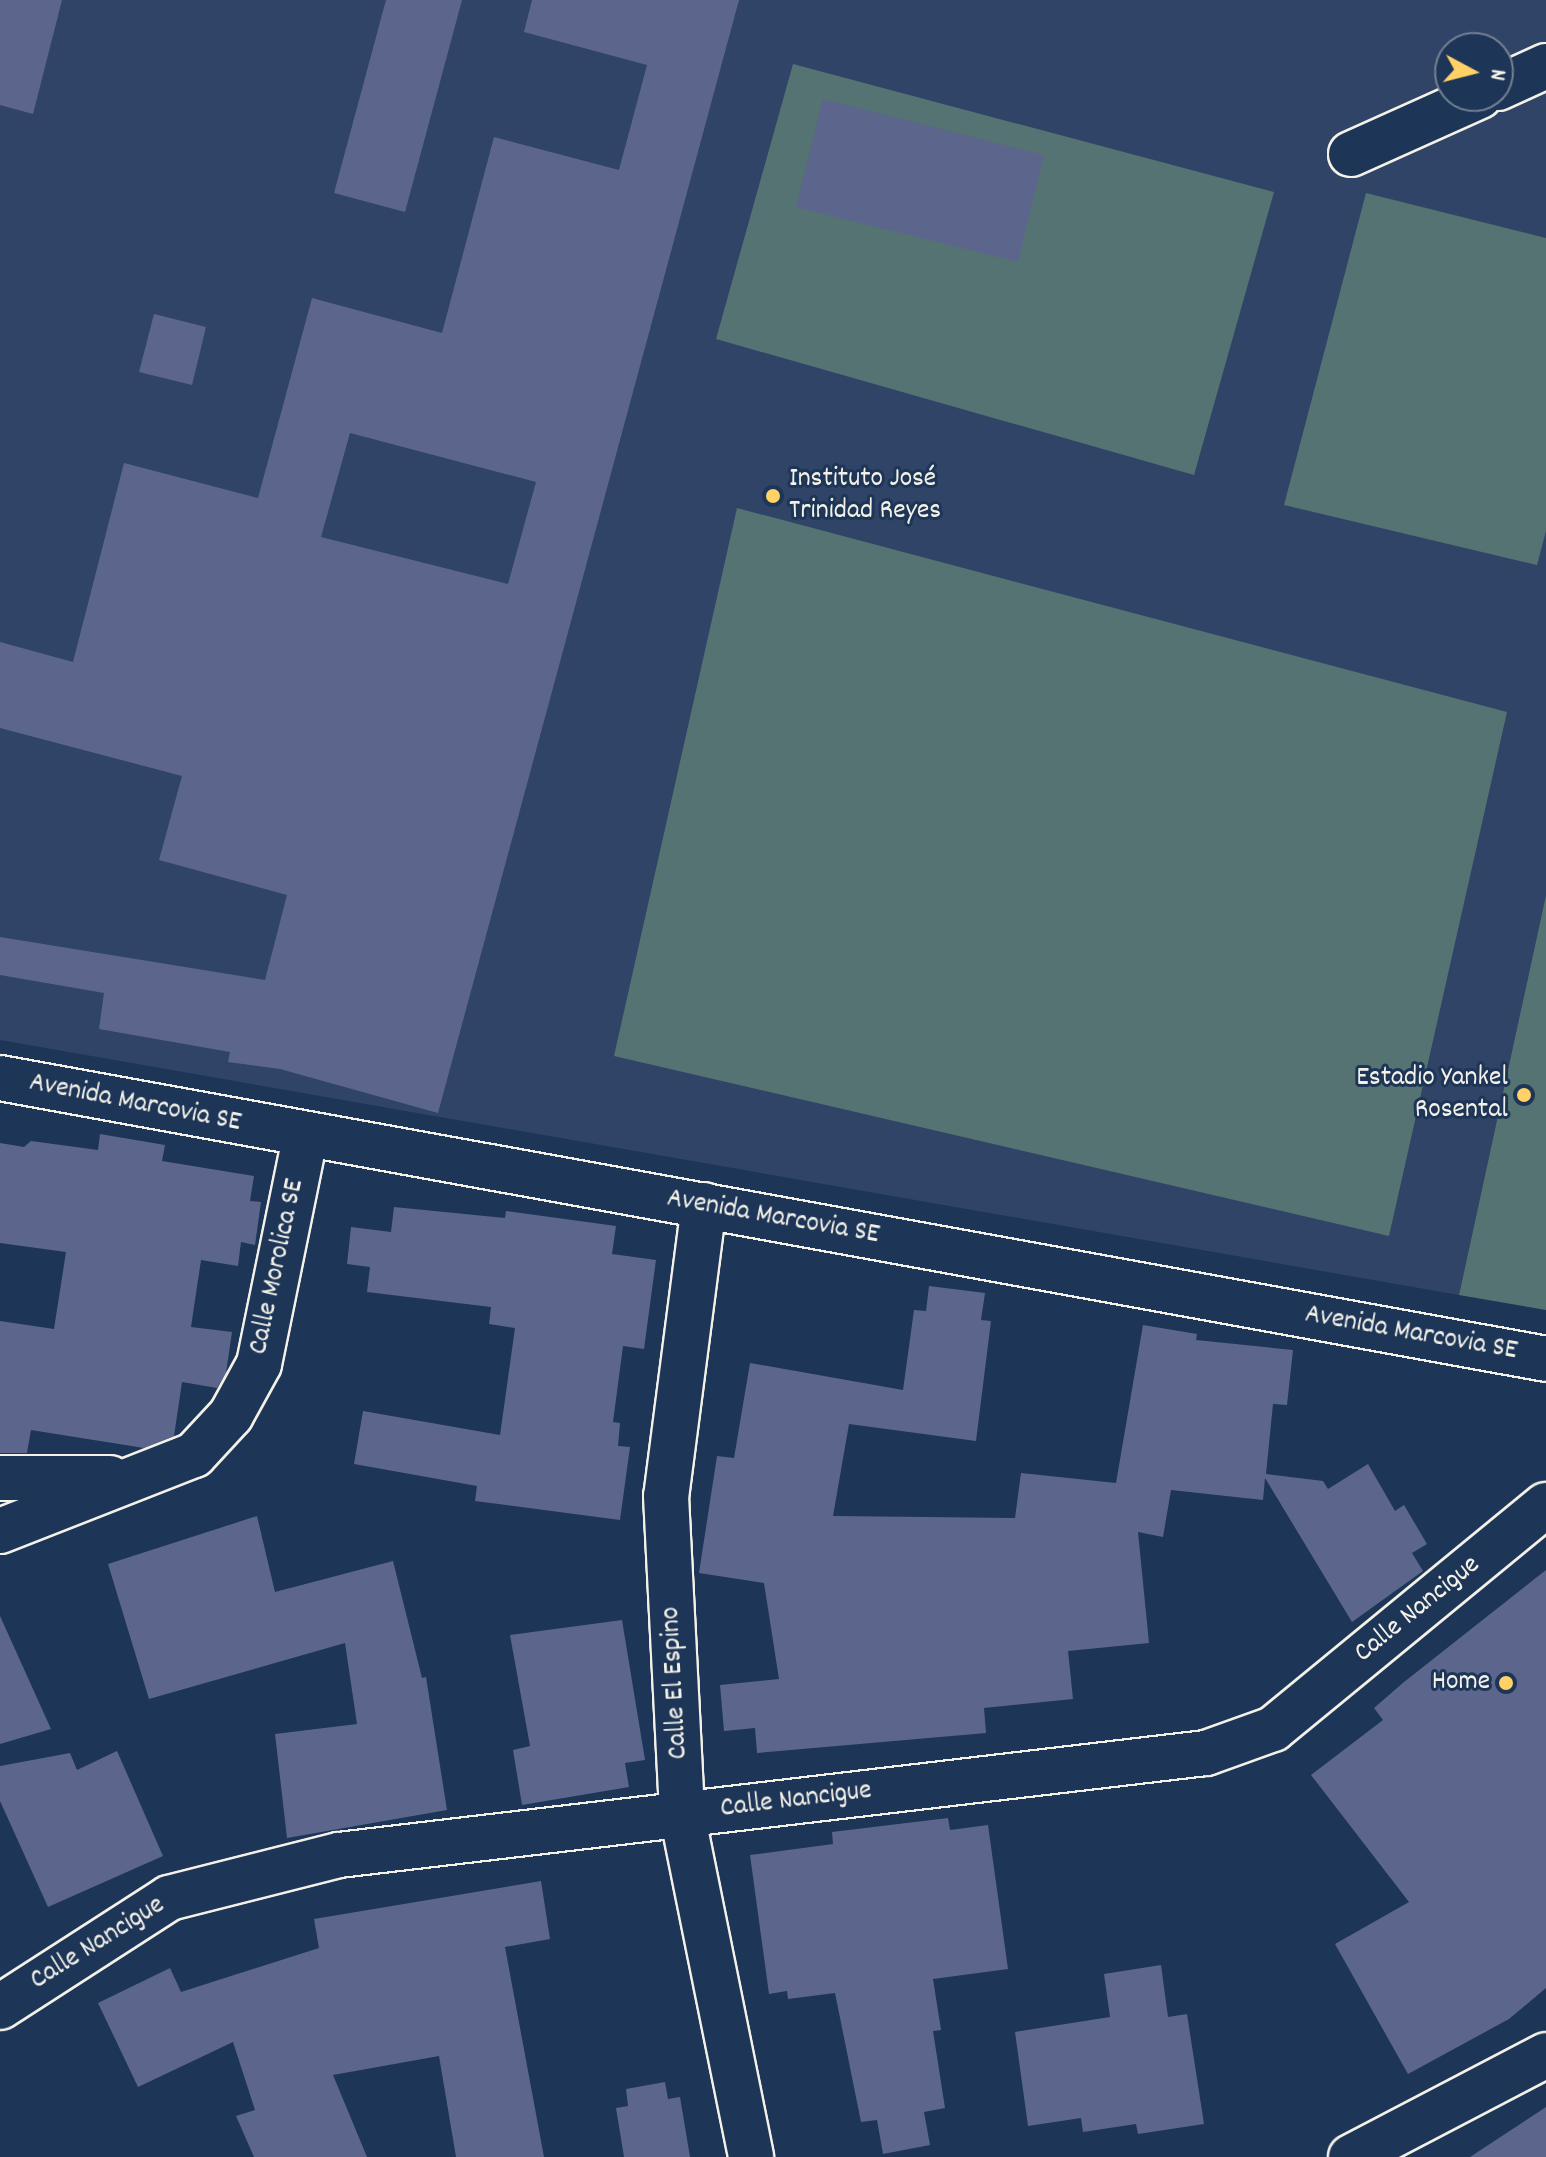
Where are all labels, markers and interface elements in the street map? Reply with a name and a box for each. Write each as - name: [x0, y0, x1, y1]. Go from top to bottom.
- north arrow: [1434, 32, 1514, 112]
- text: N: [1480, 67, 1512, 82]
- place label: Instituto José Trinidad Reyes: [789, 463, 941, 529]
- marker: Instituto José Trinidad Reyes: [764, 487, 782, 505]
- place label: Estadio Yankel Rosental: [1356, 1062, 1508, 1128]
- street label: Avenida Marcovia SE: [26, 1067, 244, 1141]
- marker: Estadio Yankel Rosental: [1515, 1086, 1533, 1104]
- street label: Calle Morolica SE: [243, 1176, 313, 1358]
- street label: Avenida Marcovia SE: [664, 1183, 882, 1253]
- street label: Avenida Marcovia SE: [1302, 1299, 1520, 1369]
- street label: Calle Nancigue: [1348, 1549, 1488, 1671]
- street label: Calle El Espino: [655, 1606, 697, 1760]
- place label: Home: [1432, 1666, 1490, 1700]
- marker: Home: [1497, 1674, 1515, 1692]
- street label: Calle Nancigue: [719, 1775, 873, 1827]
- street label: Calle Nancigue: [25, 1889, 171, 1999]

